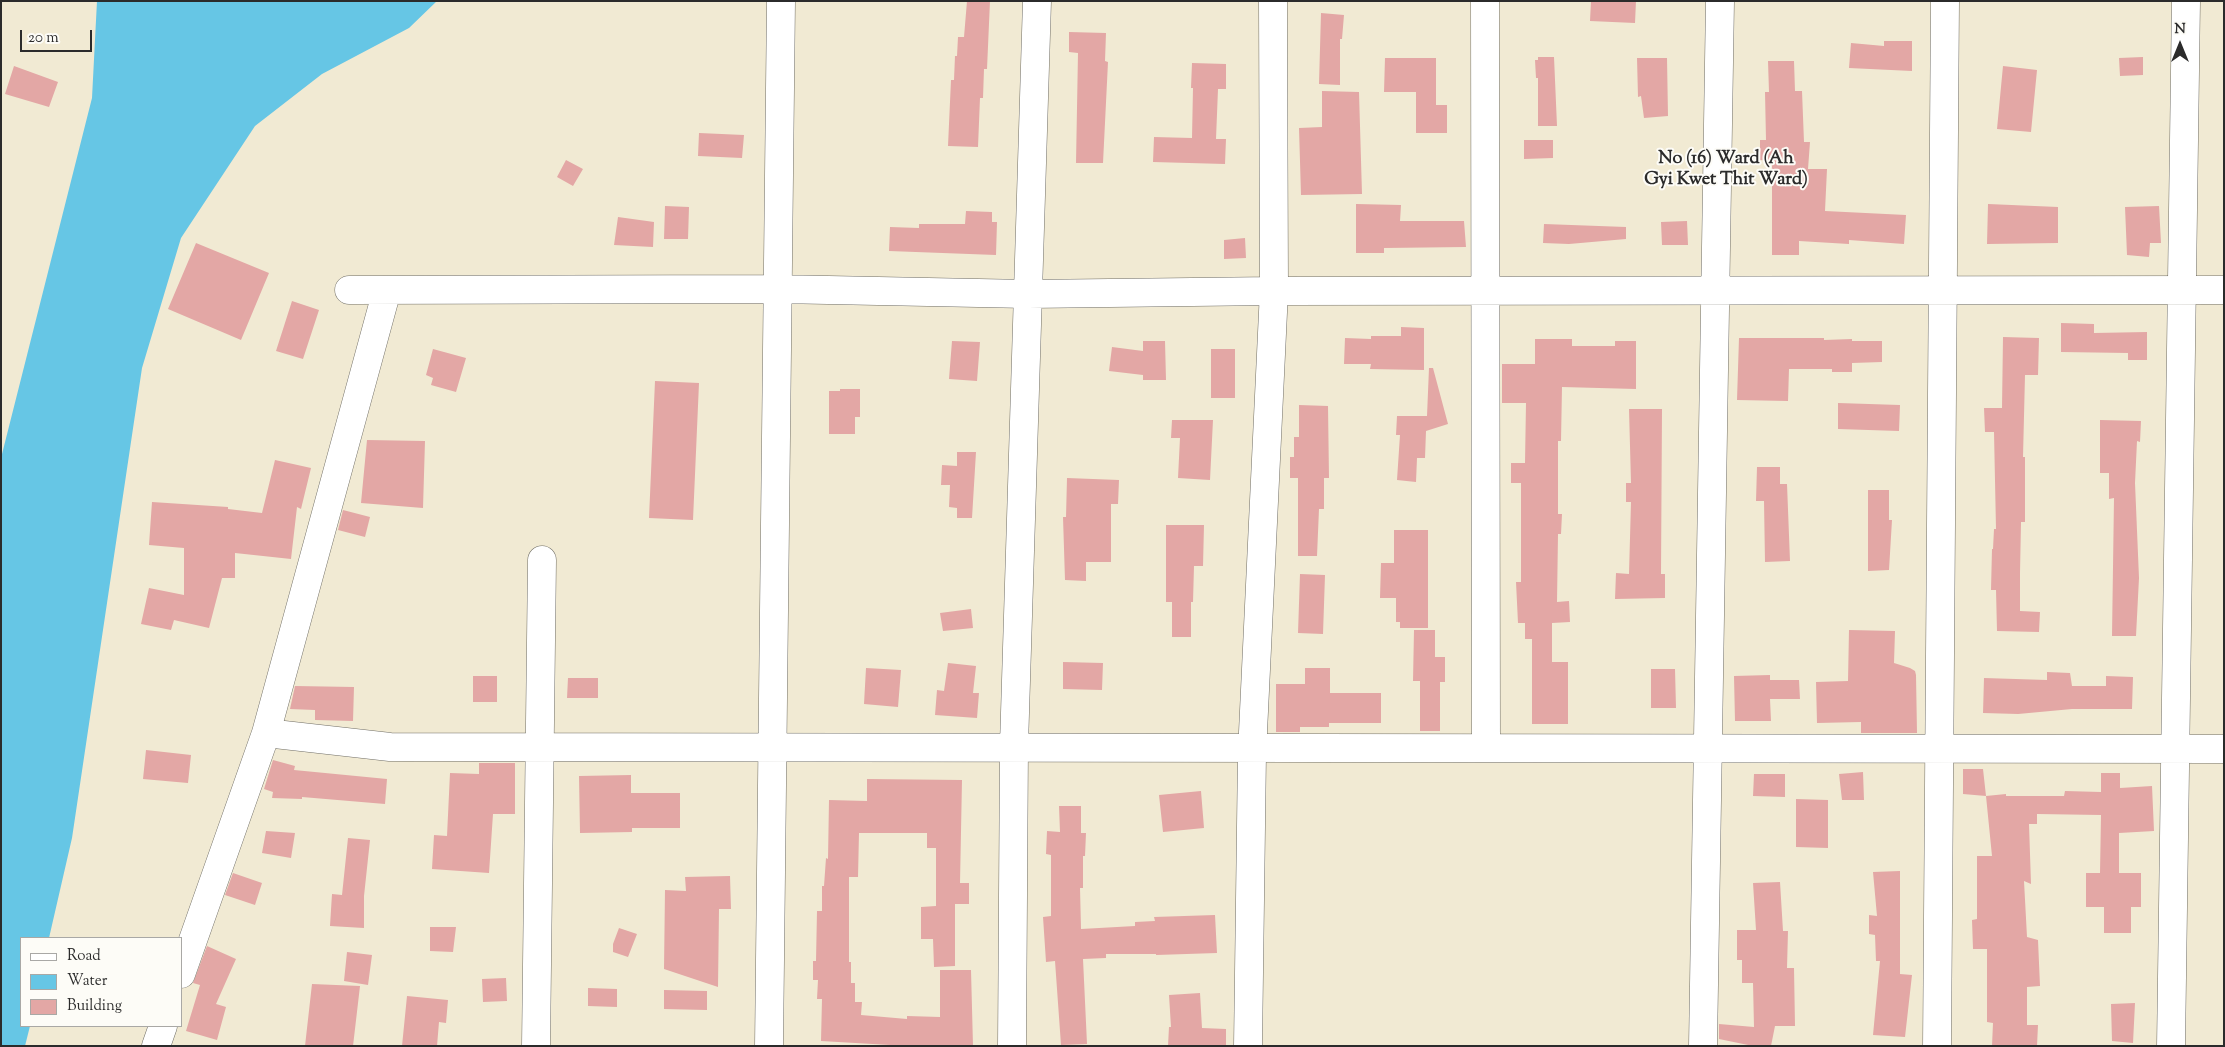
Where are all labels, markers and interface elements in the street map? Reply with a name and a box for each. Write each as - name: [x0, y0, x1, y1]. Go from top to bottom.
- scale bar: [22, 20, 95, 52]
- north arrow: [2155, 20, 2205, 70]
- text: N: [2174, 20, 2186, 40]
- text: 20 m: [28, 28, 59, 49]
- district label: No (16) Ward (Ah Gyi Kwet Thit Ward): [1644, 149, 1808, 192]
- legend: [20, 937, 182, 1027]
- text: Road: [67, 946, 101, 967]
- text: Water: [67, 971, 107, 992]
- text: Building: [67, 996, 122, 1017]

